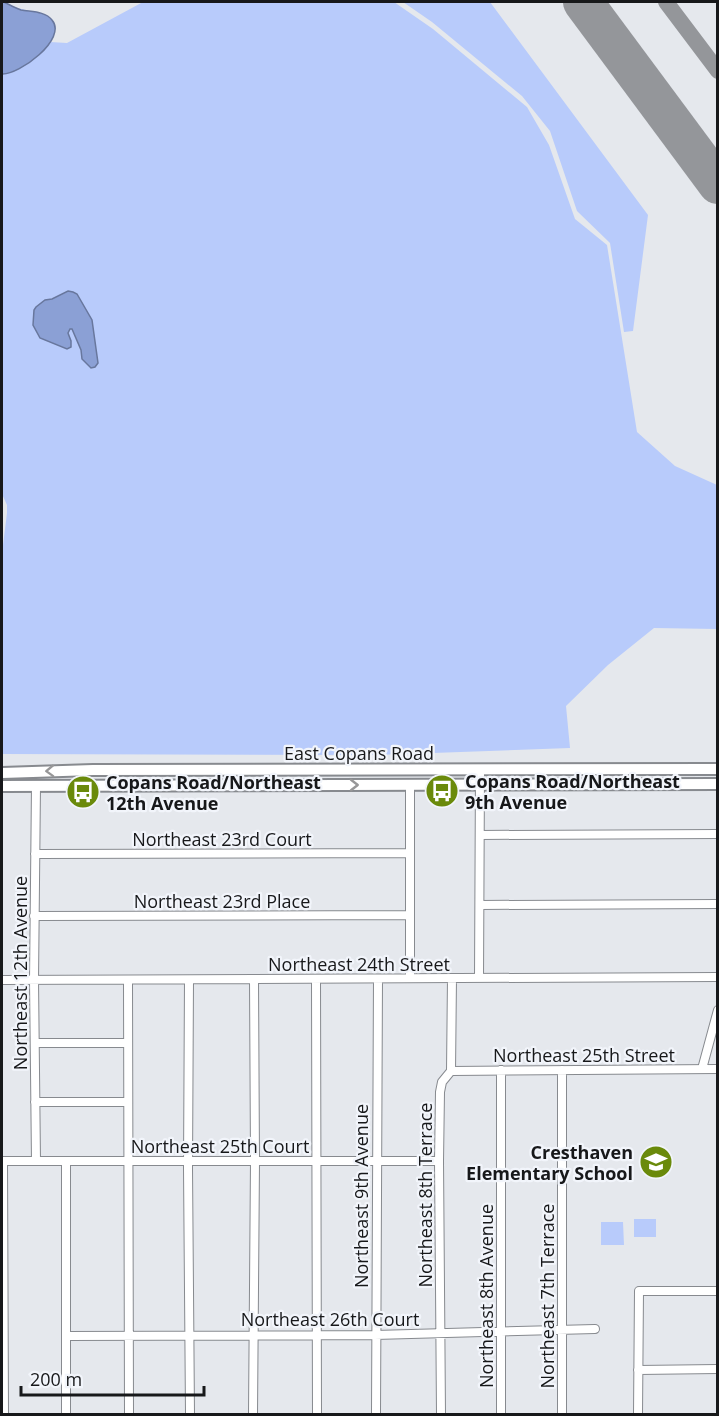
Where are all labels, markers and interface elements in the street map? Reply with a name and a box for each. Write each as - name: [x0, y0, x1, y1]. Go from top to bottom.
- street label: East Copans Road: [284, 741, 434, 765]
- one-way arrow: [46, 765, 55, 778]
- place label: Copans Road/Northeast 9th Avenue: [465, 769, 680, 814]
- place label: Copans Road/Northeast 12th Avenue: [106, 770, 321, 815]
- bus stop icon: Copans Road/Northeast 9th Avenue: [424, 773, 460, 809]
- bus stop icon: Copans Road/Northeast 12th Avenue: [65, 774, 101, 810]
- one-way arrow: [349, 779, 358, 791]
- street label: Northeast 23rd Court: [132, 827, 312, 851]
- street label: Northeast 12th Avenue: [8, 876, 32, 1070]
- street label: Northeast 23rd Place: [134, 889, 310, 913]
- street label: Northeast 24th Street: [268, 952, 450, 976]
- street label: Northeast 25th Street: [493, 1043, 675, 1067]
- street label: Northeast 8th Terrace: [413, 1103, 437, 1287]
- street label: Northeast 9th Avenue: [349, 1104, 373, 1288]
- street label: Northeast 25th Court: [131, 1134, 309, 1158]
- place label: Cresthaven Elementary School: [466, 1140, 633, 1185]
- school or university icon: Cresthaven Elementary School: [638, 1144, 674, 1180]
- street label: Northeast 8th Avenue: [474, 1204, 498, 1388]
- street label: Northeast 7th Terrace: [535, 1204, 559, 1388]
- street label: Northeast 26th Court: [241, 1307, 419, 1331]
- scale bar: [21, 1359, 204, 1397]
- text: 200 m: [30, 1367, 82, 1391]

